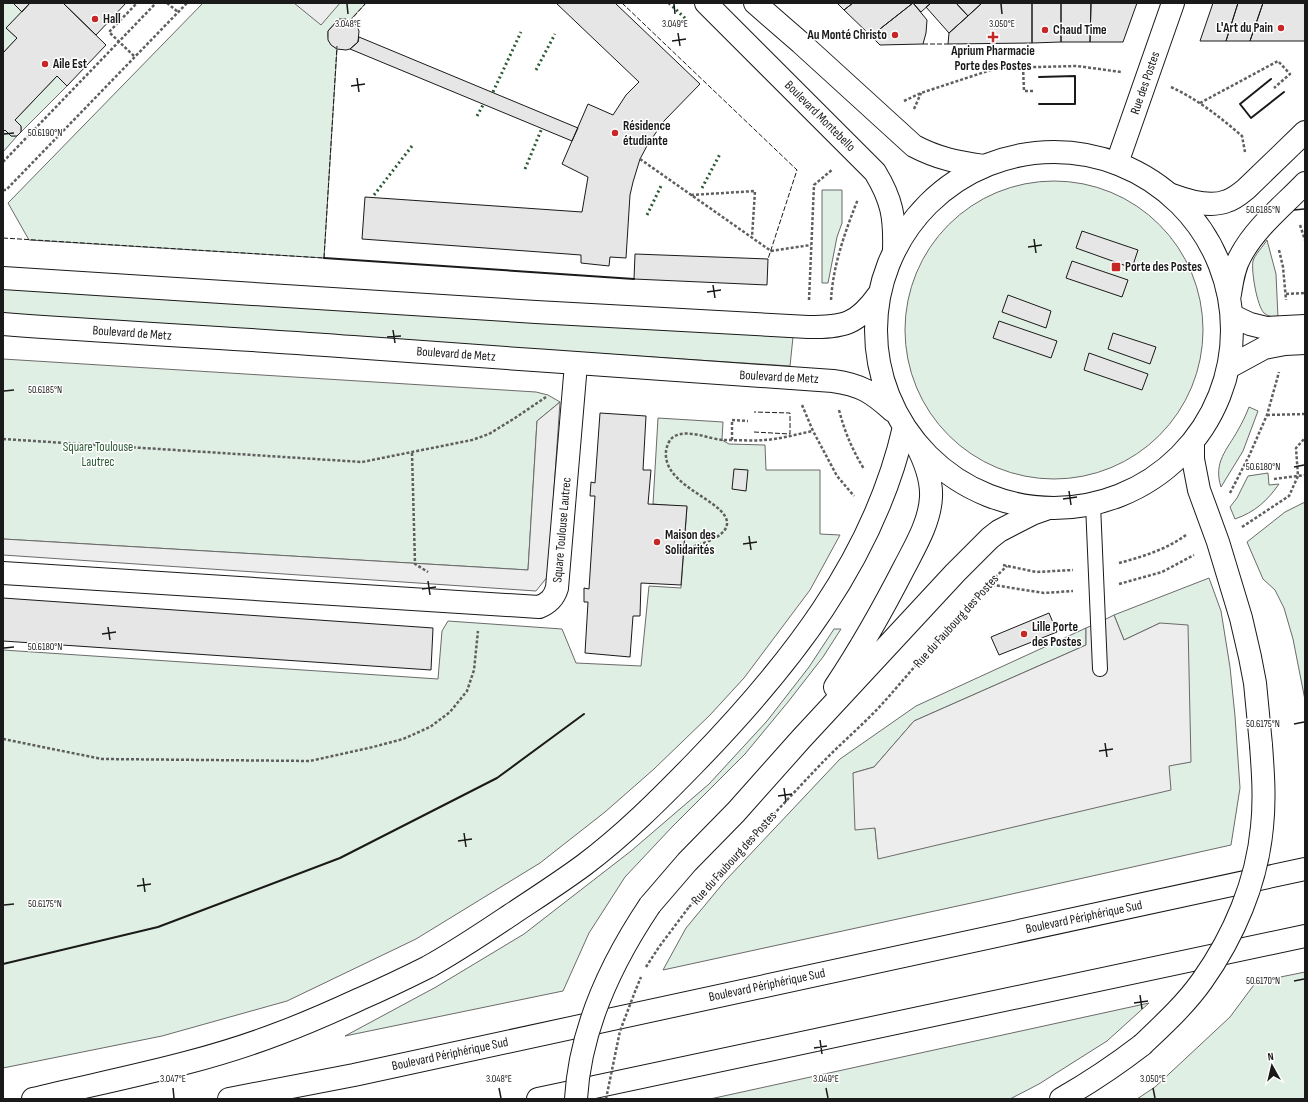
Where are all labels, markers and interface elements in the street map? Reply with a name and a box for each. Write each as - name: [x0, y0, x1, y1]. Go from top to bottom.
- place label: Hall: [103, 11, 121, 27]
- marker: Hall: [90, 14, 100, 24]
- text: 3.048°E: [335, 18, 361, 30]
- text: 3.049°E: [662, 18, 688, 30]
- text: 3.050°E: [989, 18, 1015, 30]
- place label: L'Art du Pain: [1216, 20, 1273, 36]
- place label: Chaud Time: [1053, 22, 1107, 38]
- marker: L'Art du Pain: [1276, 23, 1286, 33]
- marker: Chaud Time: [1040, 25, 1050, 35]
- place label: Au Monté Christo: [807, 27, 887, 43]
- marker: Au Monté Christo: [890, 30, 900, 40]
- marker: Aprium Pharmacie Porte des Postes: [988, 32, 998, 42]
- place label: Aprium Pharmacie Porte des Postes: [950, 43, 1035, 74]
- street label: Rue des Postes: [1127, 49, 1163, 117]
- place label: Aile Est: [52, 56, 88, 72]
- marker: Aile Est: [40, 59, 50, 69]
- street label: Boulevard Montebello: [781, 77, 859, 155]
- place label: Résidence étudiante: [623, 118, 671, 149]
- text: 50.6190°N: [28, 127, 62, 139]
- marker: Résidence étudiante: [610, 128, 620, 138]
- text: 50.6185°N: [1246, 204, 1280, 216]
- place label: Porte des Postes: [1125, 259, 1202, 275]
- marker: Porte des Postes: [1110, 261, 1122, 273]
- street label: Boulevard de Metz: [92, 322, 172, 344]
- street label: Boulevard de Metz: [416, 343, 496, 365]
- street label: Boulevard de Metz: [739, 367, 819, 387]
- text: 50.6185°N: [28, 384, 62, 396]
- park label: Square Toulouse Lautrec: [63, 439, 133, 470]
- text: 50.6180°N: [1246, 461, 1280, 473]
- street label: Square Toulouse Lautrec: [549, 477, 575, 583]
- place label: Maison des Solidarités: [665, 527, 716, 558]
- marker: Maison des Solidarités: [652, 537, 662, 547]
- street label: Rue du Faubourg des Postes: [910, 571, 1002, 671]
- place label: Lille Porte des Postes: [1032, 619, 1082, 650]
- marker: Lille Porte des Postes: [1019, 629, 1029, 639]
- text: 50.6180°N: [28, 641, 62, 653]
- text: 50.6175°N: [1246, 718, 1280, 730]
- street label: Rue du Faubourg des Postes: [688, 808, 780, 908]
- street label: Boulevard Périphérique Sud: [1024, 897, 1144, 937]
- text: 50.6175°N: [28, 898, 62, 910]
- street label: Boulevard Périphérique Sud: [707, 965, 827, 1005]
- text: 50.6170°N: [1246, 975, 1280, 987]
- street label: Boulevard Périphérique Sud: [390, 1034, 510, 1074]
- north arrow: [1252, 1046, 1292, 1086]
- text: N: [1267, 1050, 1275, 1063]
- text: 3.047°E: [160, 1073, 186, 1085]
- text: 3.048°E: [486, 1073, 512, 1085]
- text: 3.049°E: [813, 1073, 839, 1085]
- text: 3.050°E: [1140, 1073, 1166, 1085]

